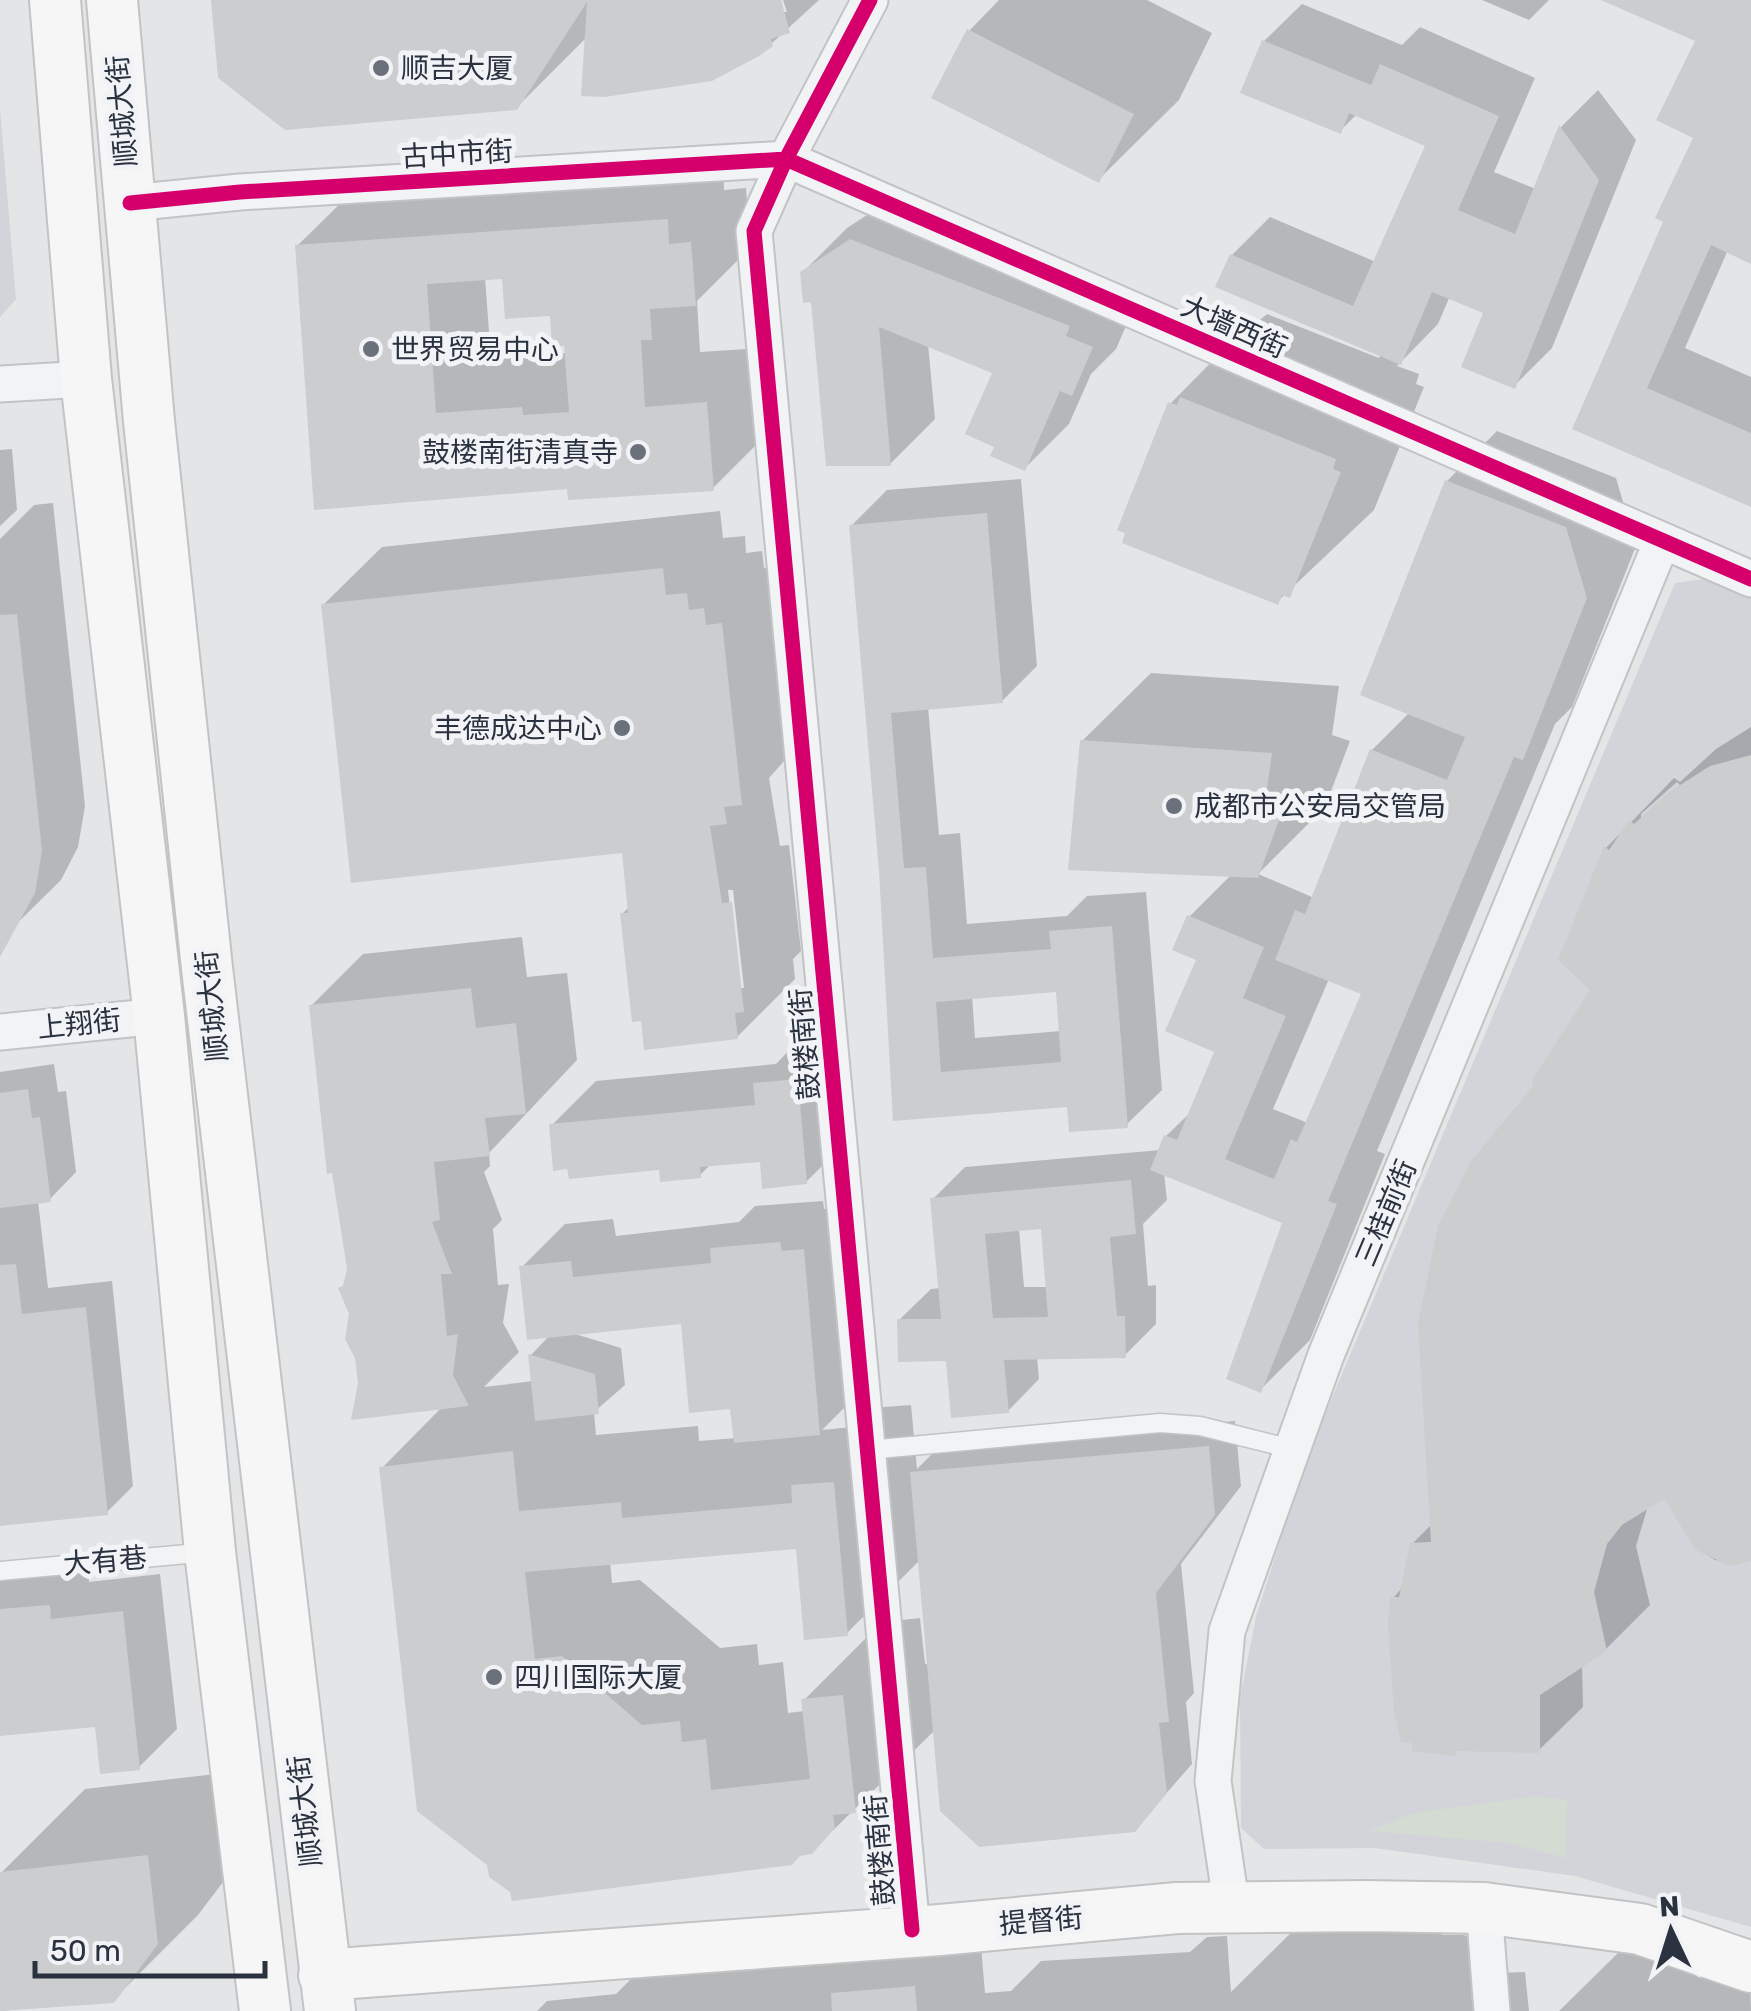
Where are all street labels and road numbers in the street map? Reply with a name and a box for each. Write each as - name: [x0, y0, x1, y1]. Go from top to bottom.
- street label: 顺城大街: [101, 54, 143, 168]
- street label: 古中市街: [400, 135, 514, 173]
- street label: 大墙西街: [1176, 289, 1292, 365]
- street label: 顺城大街: [190, 949, 234, 1063]
- street label: 鼓楼南街: [784, 987, 826, 1101]
- street label: 上翔街: [35, 1003, 123, 1045]
- street label: 三桂前街: [1349, 1155, 1423, 1271]
- street label: 大有巷: [62, 1541, 148, 1581]
- street label: 顺城大街: [282, 1753, 328, 1869]
- street label: 鼓楼南街: [859, 1793, 901, 1907]
- street label: 提督街: [998, 1901, 1084, 1941]

